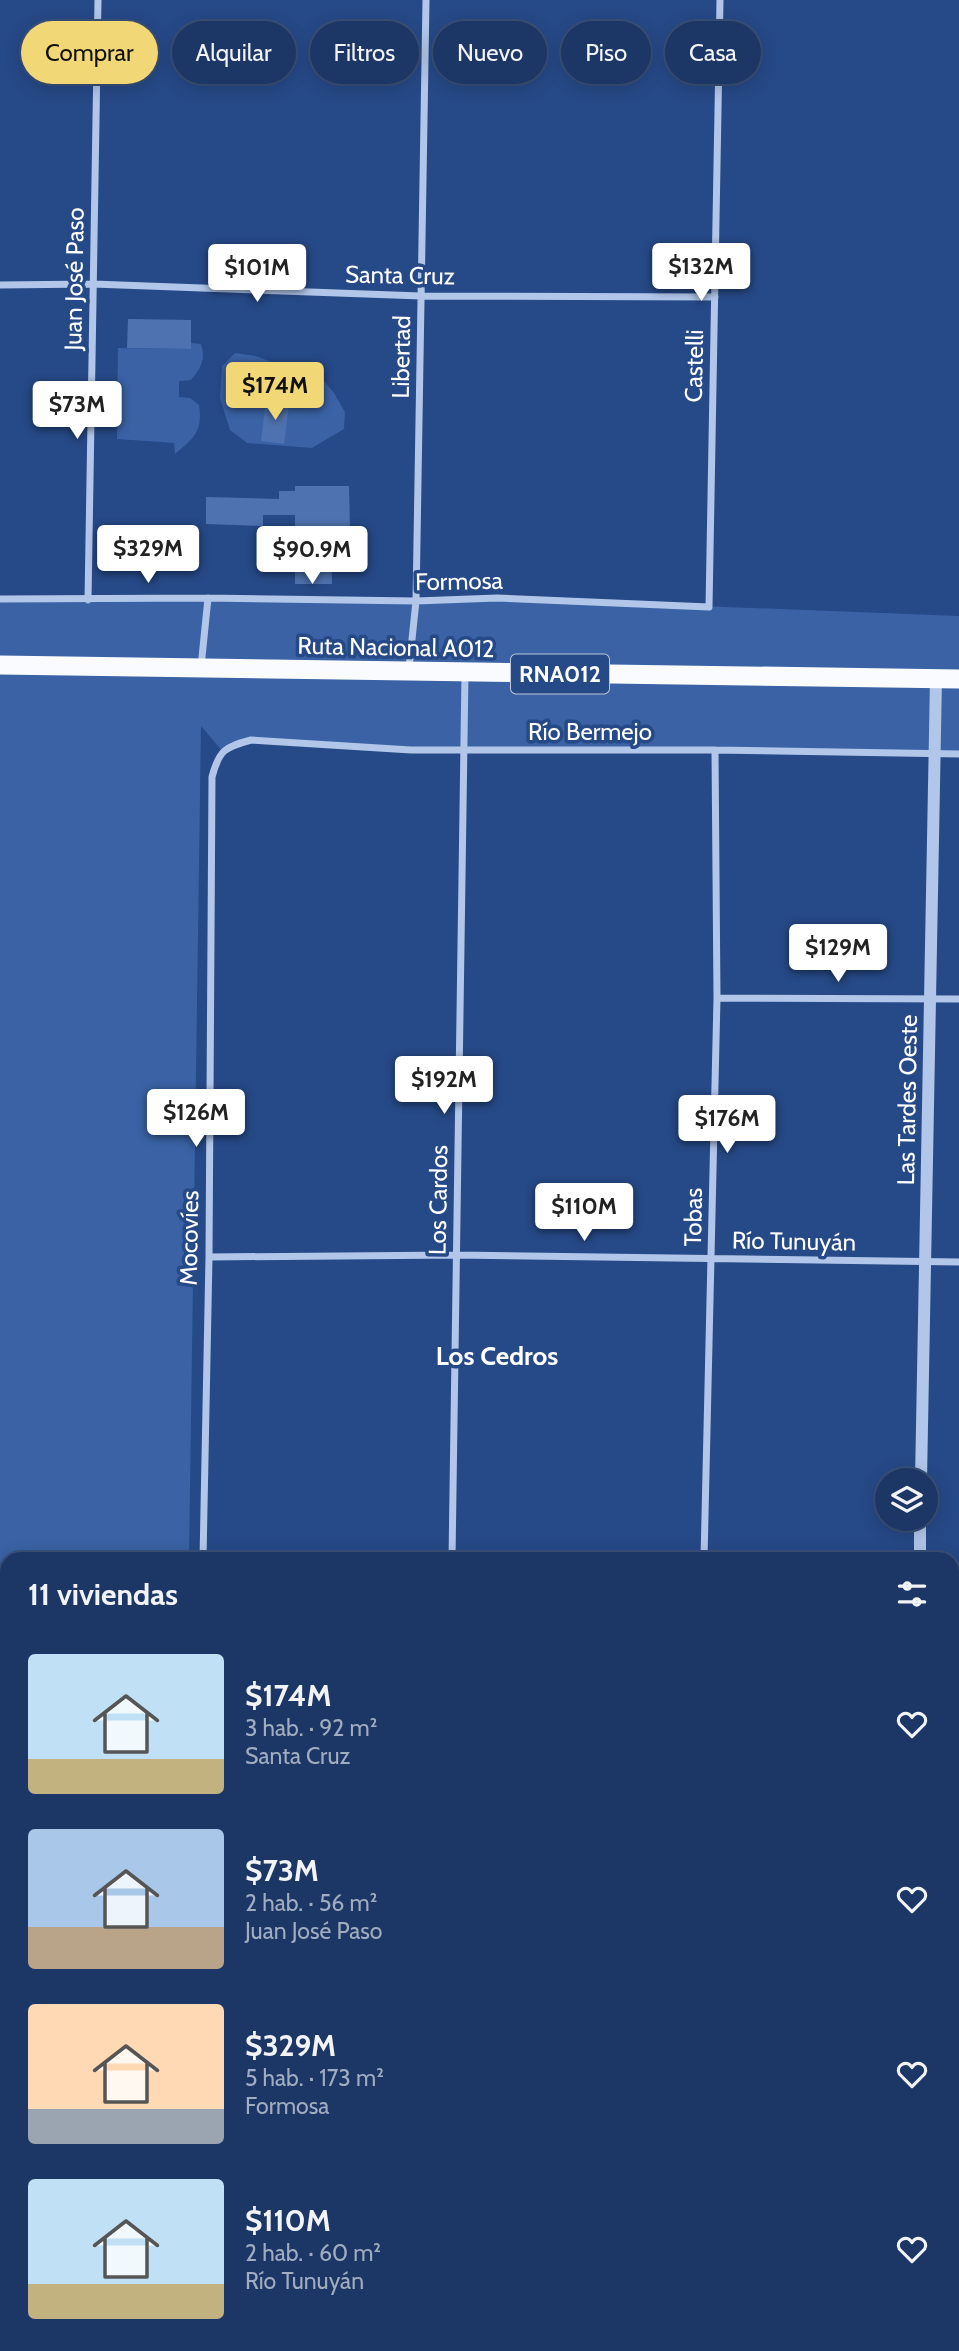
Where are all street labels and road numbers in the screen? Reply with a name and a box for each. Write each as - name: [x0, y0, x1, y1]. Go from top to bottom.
- street label: Juan José Paso: [58, 207, 90, 352]
- street label: Santa Cruz: [345, 260, 455, 290]
- street label: Libertad: [386, 315, 416, 399]
- street label: Castelli: [679, 329, 709, 403]
- street label: Formosa: [415, 566, 504, 596]
- street label: Ruta Nacional A012: [297, 631, 495, 663]
- road number: RNA012: [511, 654, 609, 694]
- street label: Río Bermejo: [528, 717, 652, 746]
- street label: Las Tardes Oeste: [891, 1014, 923, 1186]
- street label: Los Cardos: [423, 1145, 453, 1255]
- street label: Tobas: [678, 1187, 708, 1247]
- street label: Mocovíes: [174, 1190, 204, 1286]
- street label: Río Tunuyán: [732, 1225, 856, 1257]

